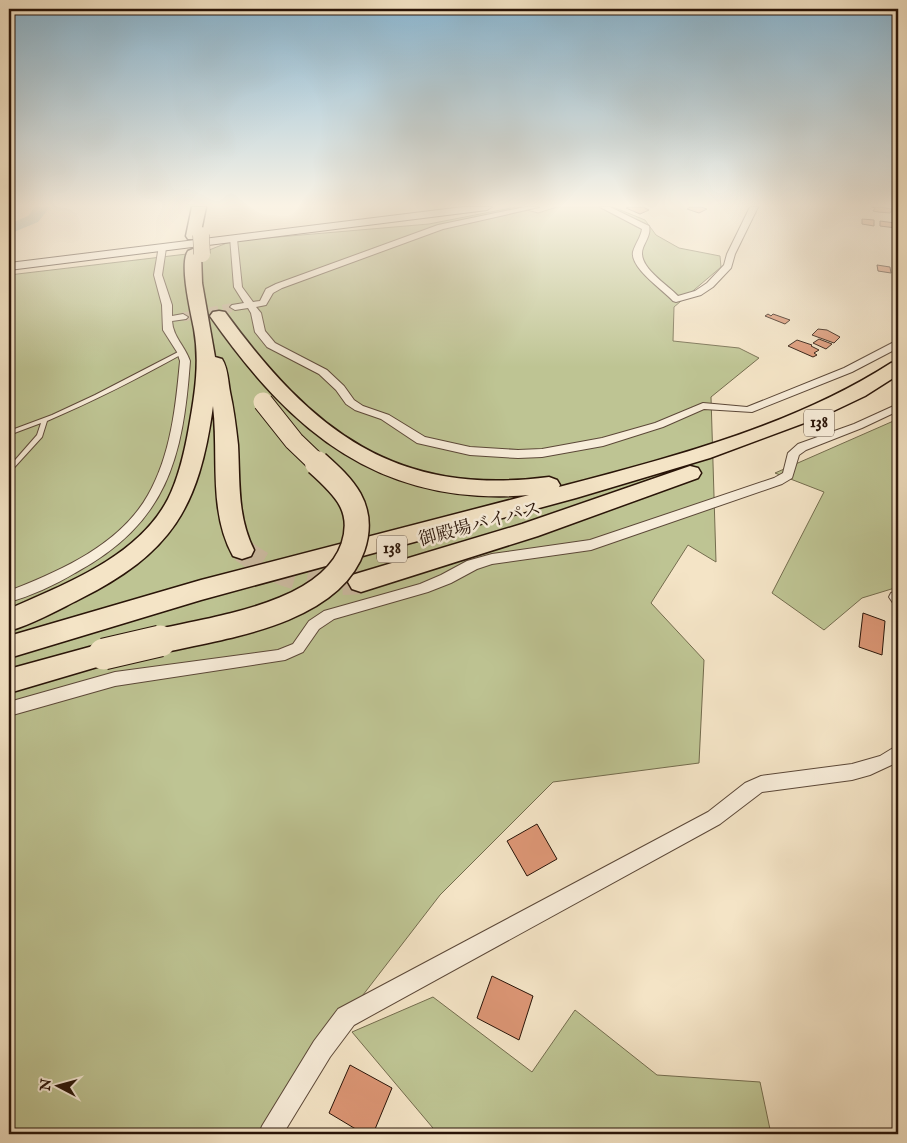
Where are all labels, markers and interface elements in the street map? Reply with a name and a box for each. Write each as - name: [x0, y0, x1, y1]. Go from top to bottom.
- road number: 138: [804, 409, 834, 436]
- street label: 御殿場バイパス: [416, 498, 544, 552]
- road number: 138: [377, 536, 407, 562]
- north arrow: [32, 1060, 82, 1110]
- text: N: [36, 1078, 56, 1093]

